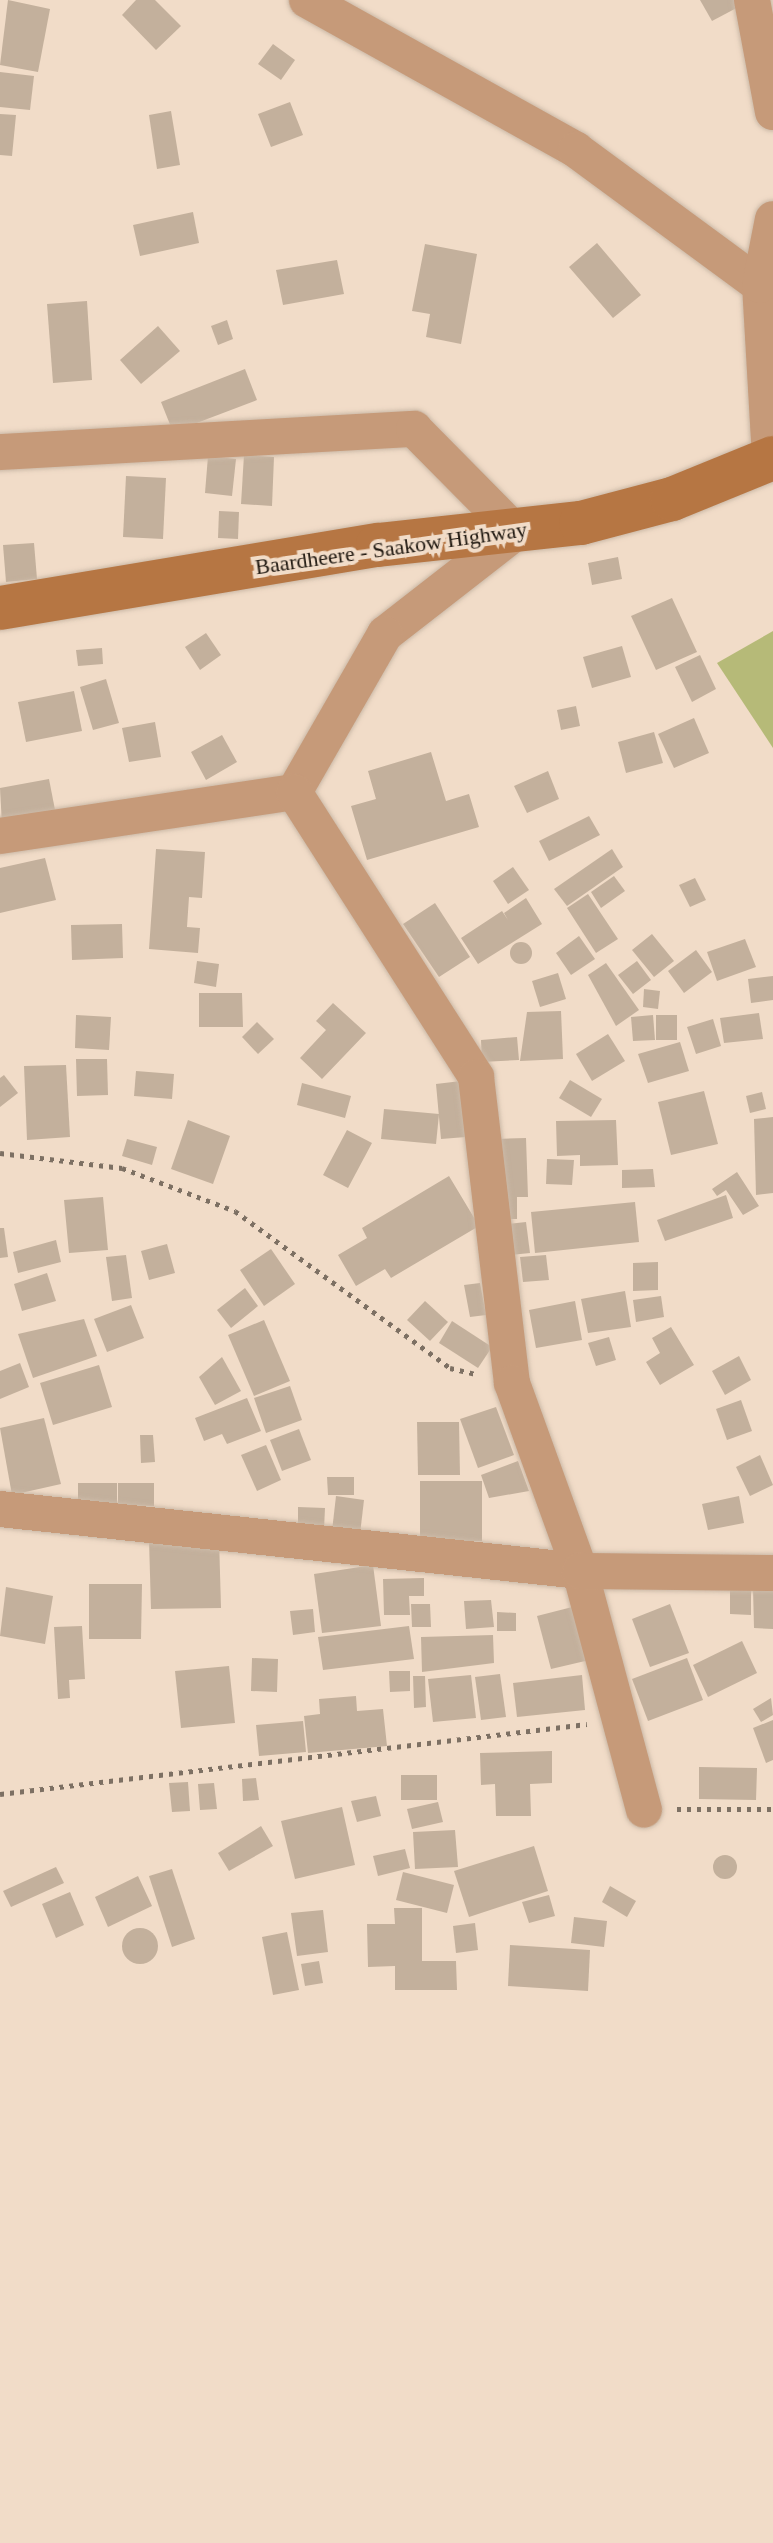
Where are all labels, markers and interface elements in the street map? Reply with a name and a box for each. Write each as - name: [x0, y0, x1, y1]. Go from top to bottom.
- street label: Baardheere - Saakow Highway: [253, 516, 529, 580]

